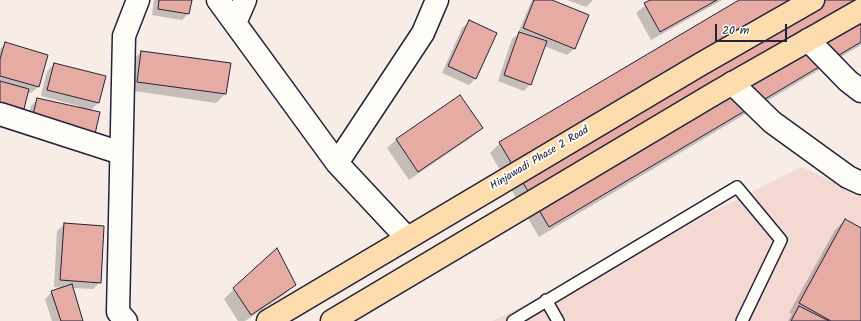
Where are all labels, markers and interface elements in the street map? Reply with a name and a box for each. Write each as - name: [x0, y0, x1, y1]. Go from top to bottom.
- scale bar: [717, 16, 789, 42]
- text: 20 m: [722, 21, 749, 40]
- street label: Hinjawadi Phase 2 Road: [488, 124, 592, 194]

